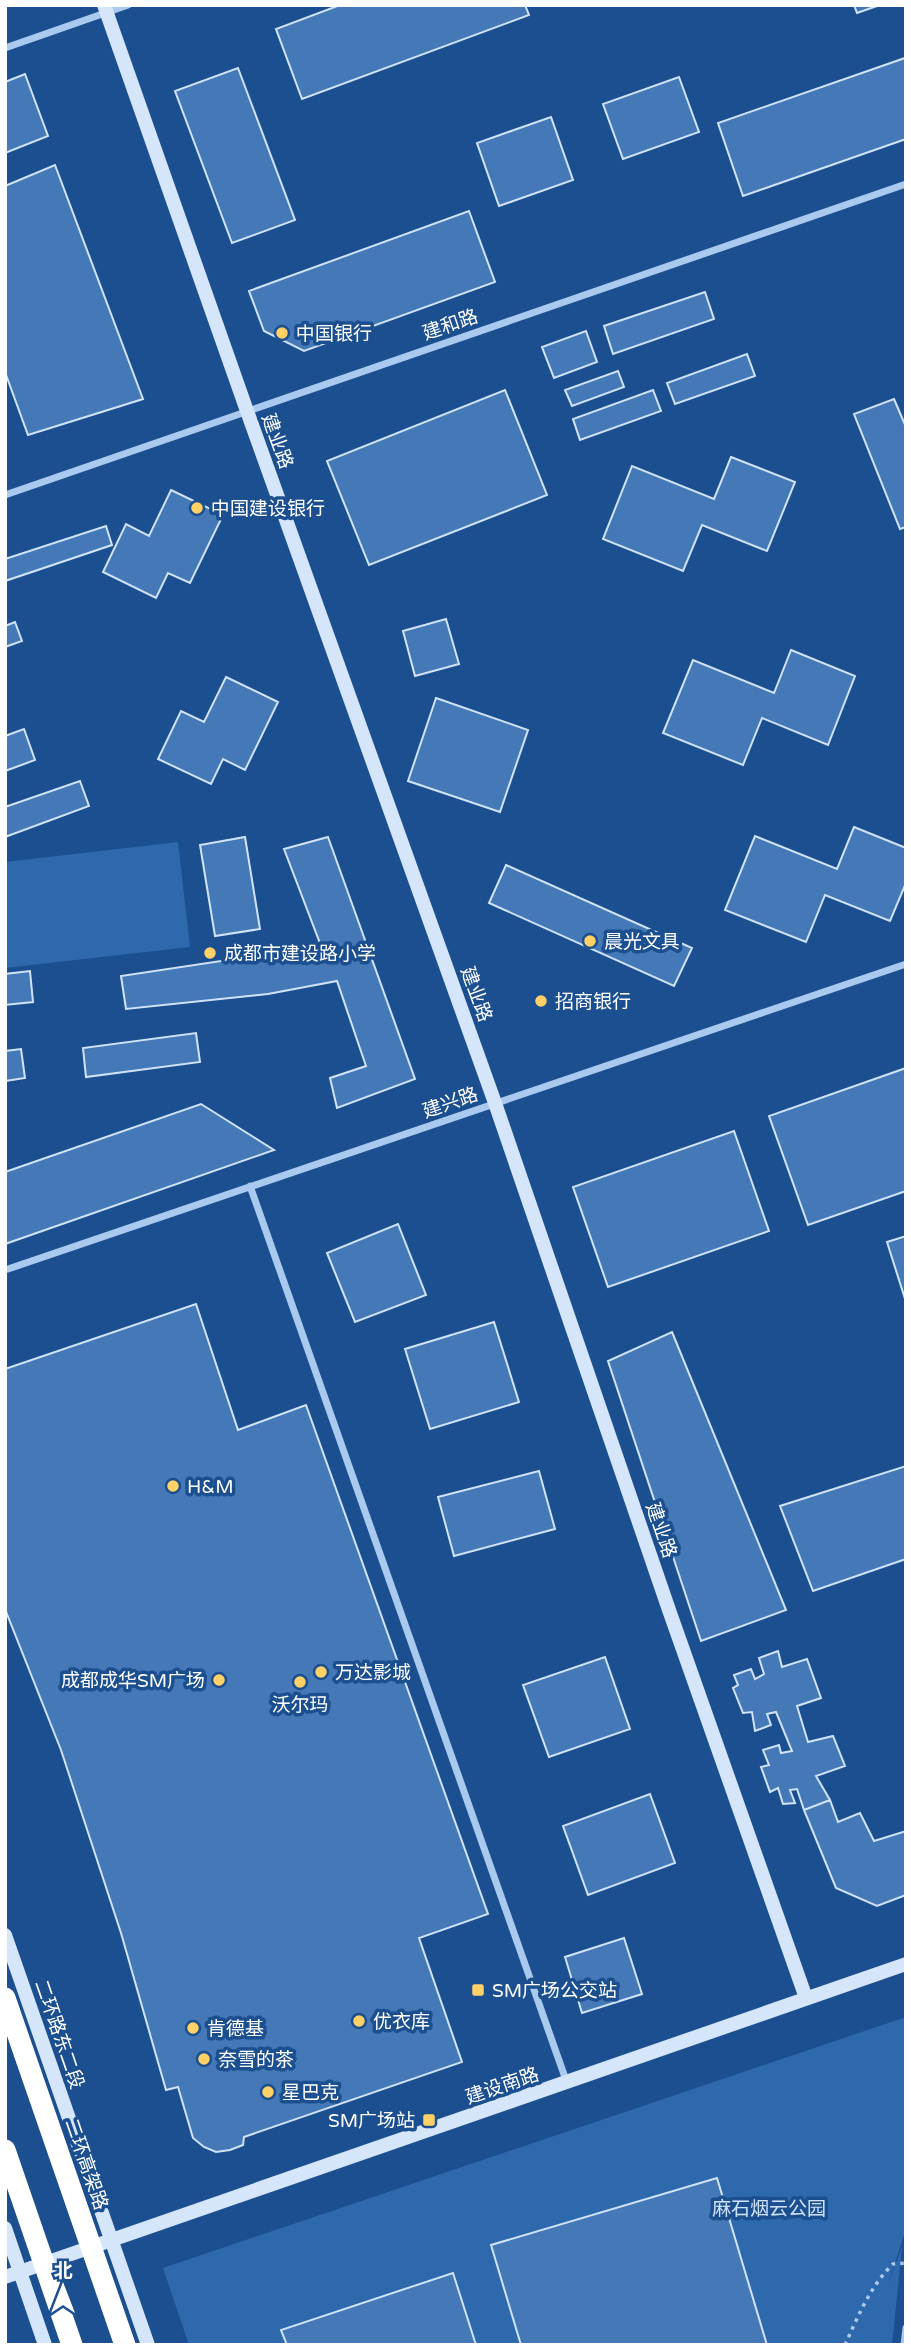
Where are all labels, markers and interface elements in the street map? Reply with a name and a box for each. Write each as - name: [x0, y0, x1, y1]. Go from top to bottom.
- street label: 建和路: [420, 305, 481, 345]
- place label: 中国银行: [296, 323, 372, 345]
- marker: 中国银行: [274, 325, 290, 341]
- street label: 建业路: [257, 411, 297, 472]
- place label: 中国建设银行: [211, 498, 325, 520]
- marker: 中国建设银行: [189, 500, 205, 516]
- place label: 晨光文具: [604, 931, 680, 953]
- marker: 晨光文具: [582, 933, 598, 949]
- place label: 成都市建设路小学: [224, 943, 376, 965]
- marker: 成都市建设路小学: [202, 945, 218, 961]
- street label: 建业路: [456, 964, 496, 1025]
- place label: 招商银行: [555, 991, 631, 1013]
- marker: 招商银行: [533, 993, 549, 1009]
- street label: 建兴路: [420, 1083, 481, 1123]
- place label: H&M: [187, 1476, 234, 1498]
- marker: H&M: [165, 1478, 181, 1494]
- street label: 建业路: [641, 1500, 681, 1561]
- place label: 万达影城: [335, 1662, 411, 1684]
- marker: 万达影城: [313, 1664, 329, 1680]
- place label: 成都成华SM广场: [61, 1670, 205, 1692]
- marker: 成都成华SM广场: [211, 1672, 227, 1688]
- marker: 沃尔玛: [292, 1674, 308, 1690]
- place label: 沃尔玛: [271, 1694, 329, 1716]
- street label: 二环路东二段: [30, 1977, 88, 2092]
- place label: SM广场公交站: [492, 1980, 617, 2002]
- marker: SM广场公交站: [470, 1982, 486, 1998]
- place label: 优衣库: [373, 2011, 430, 2033]
- marker: 优衣库: [351, 2013, 367, 2029]
- place label: 肯德基: [207, 2018, 264, 2040]
- marker: 肯德基: [185, 2020, 201, 2036]
- place label: 奈雪的茶: [218, 2049, 294, 2071]
- marker: 奈雪的茶: [196, 2051, 212, 2067]
- street label: 建设南路: [463, 2063, 542, 2109]
- place label: 星巴克: [282, 2082, 339, 2104]
- marker: 星巴克: [260, 2084, 276, 2100]
- place label: SM广场站: [328, 2110, 415, 2132]
- marker: SM广场站: [421, 2112, 437, 2128]
- street label: 二环高架路: [60, 2116, 112, 2213]
- park label: 麻石烟云公园: [712, 2198, 826, 2220]
- north arrow: [28, 2252, 98, 2322]
- text: 北: [53, 2260, 73, 2282]

